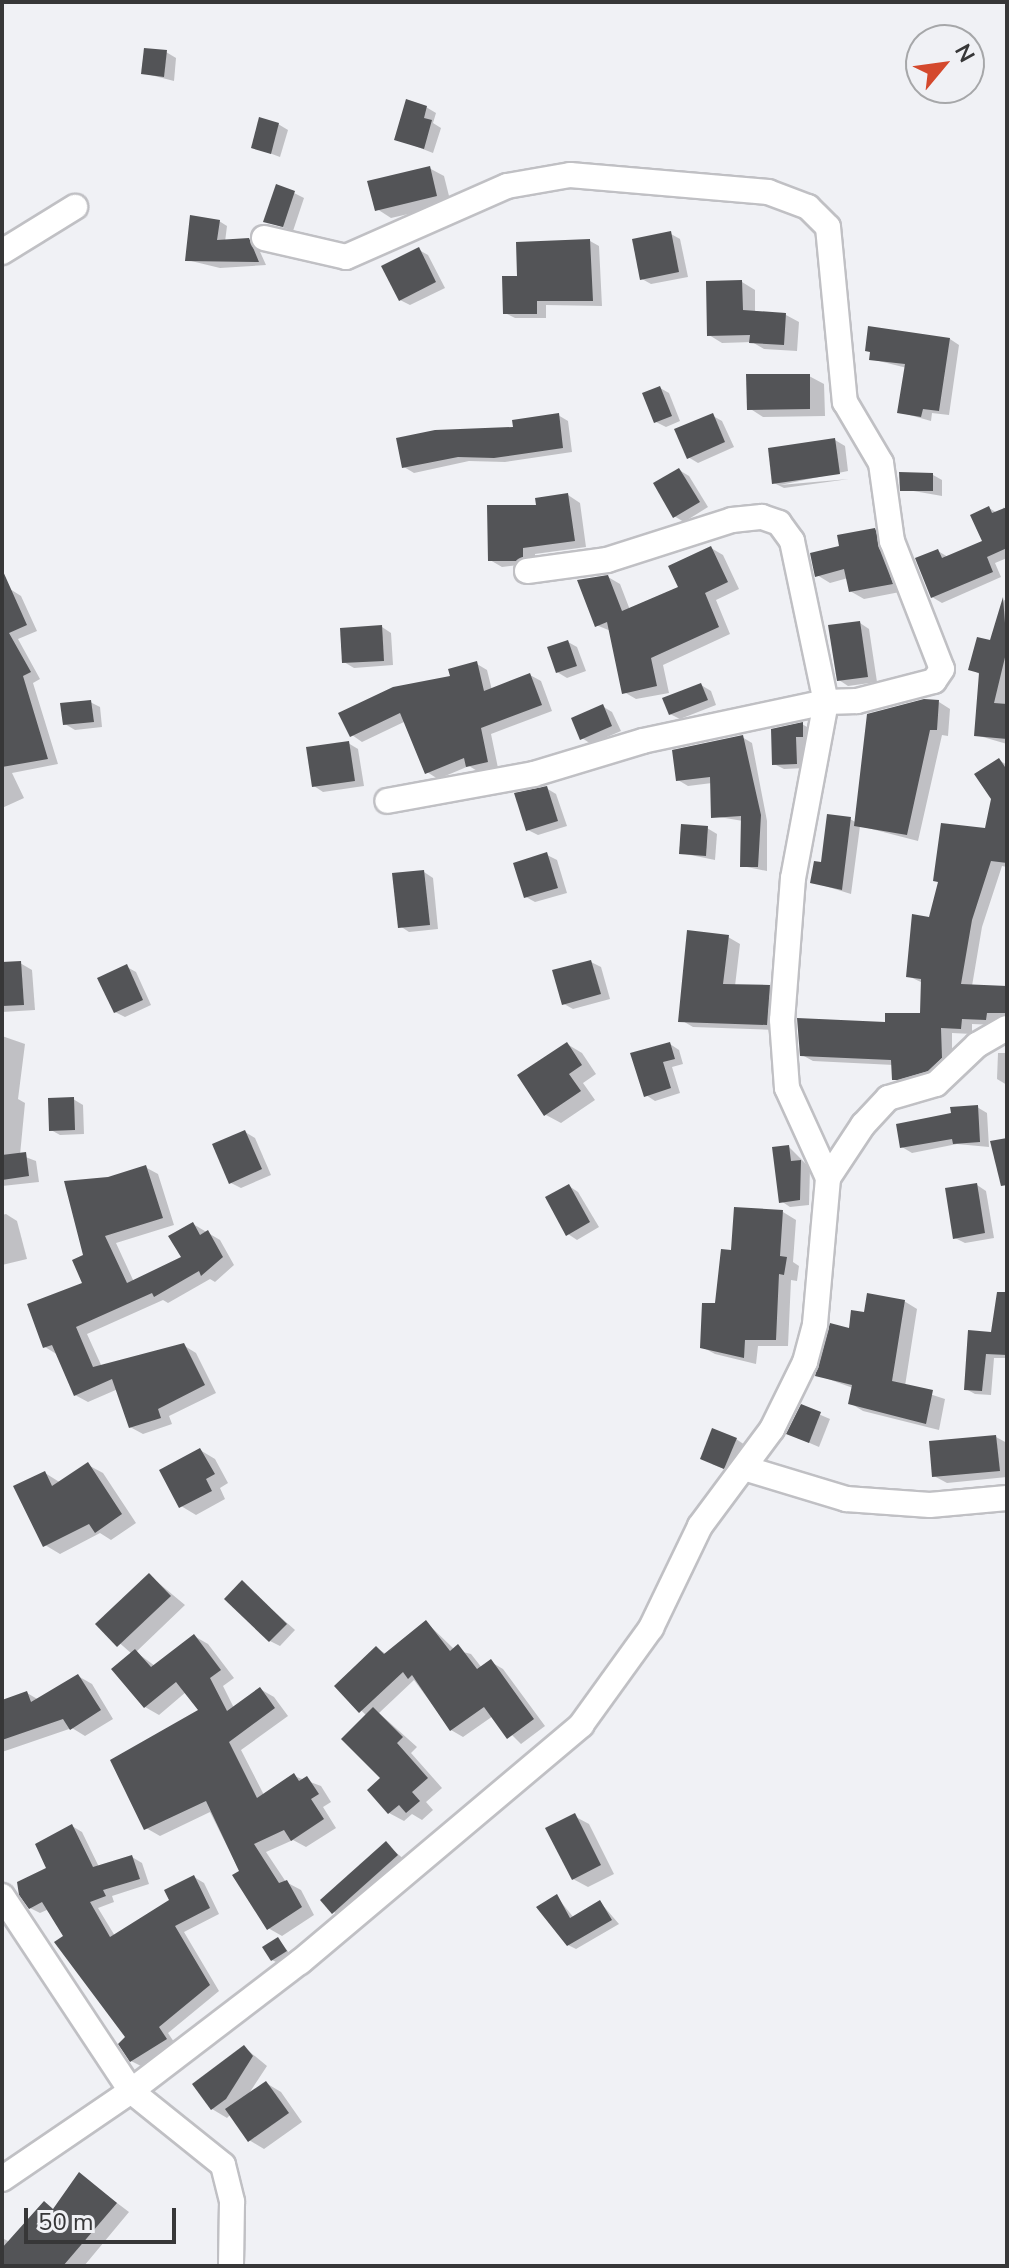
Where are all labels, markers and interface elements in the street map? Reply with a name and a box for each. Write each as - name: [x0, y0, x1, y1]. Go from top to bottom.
- north arrow: [905, 24, 985, 104]
- text: N: [947, 39, 981, 68]
- scale bar: [28, 2192, 180, 2242]
- text: 50 m: [38, 2206, 94, 2238]

